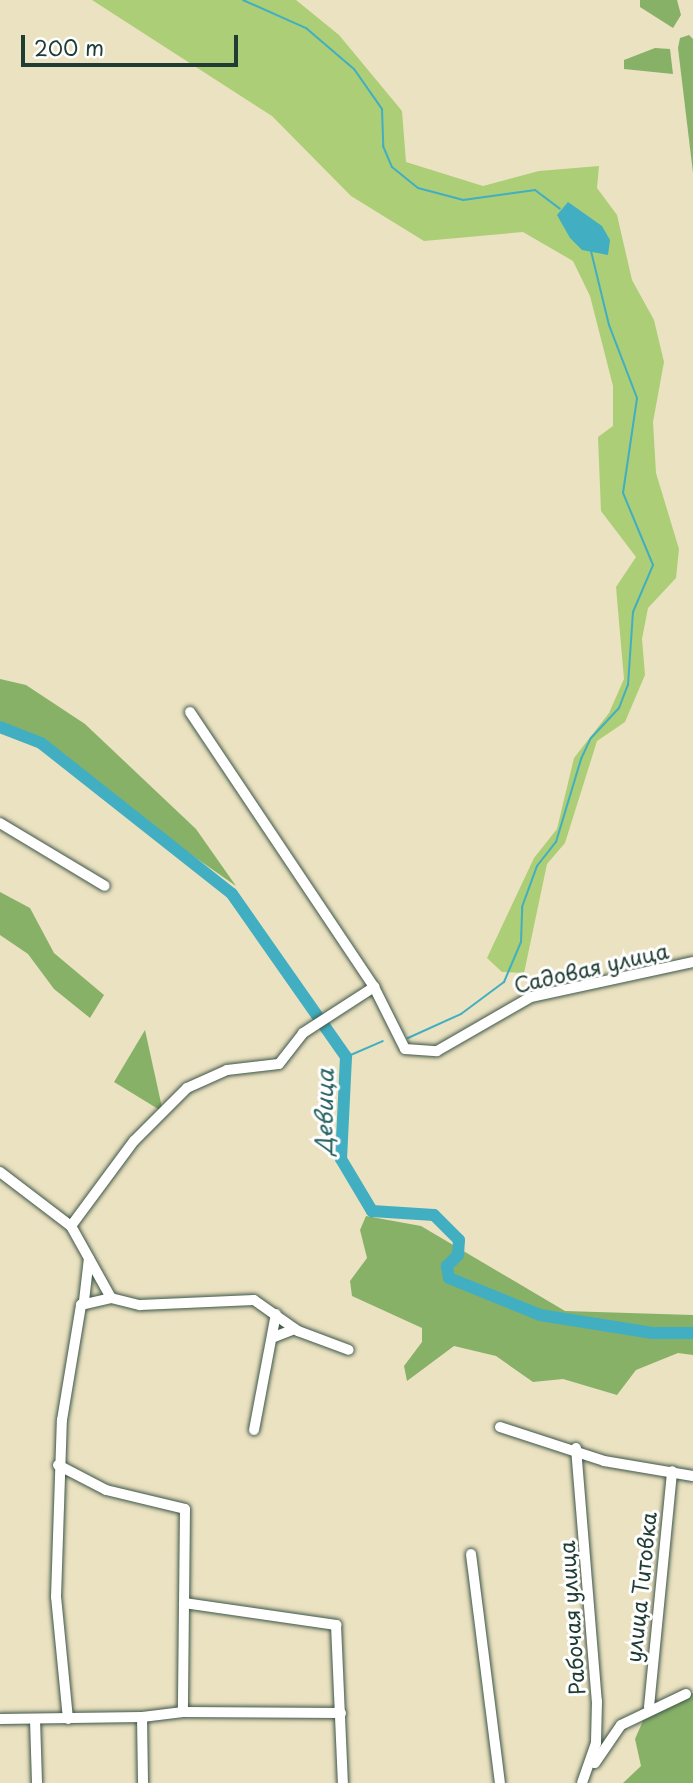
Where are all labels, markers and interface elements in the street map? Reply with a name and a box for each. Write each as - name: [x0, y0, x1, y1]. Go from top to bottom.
- scale bar: [24, 21, 242, 65]
- text: 200 m: [34, 31, 104, 63]
- street label: Садовая улица: [511, 937, 671, 997]
- water label: Девица: [309, 1069, 339, 1155]
- street label: улица Титовка: [619, 1510, 661, 1664]
- street label: Рабочая улица: [553, 1540, 589, 1696]

